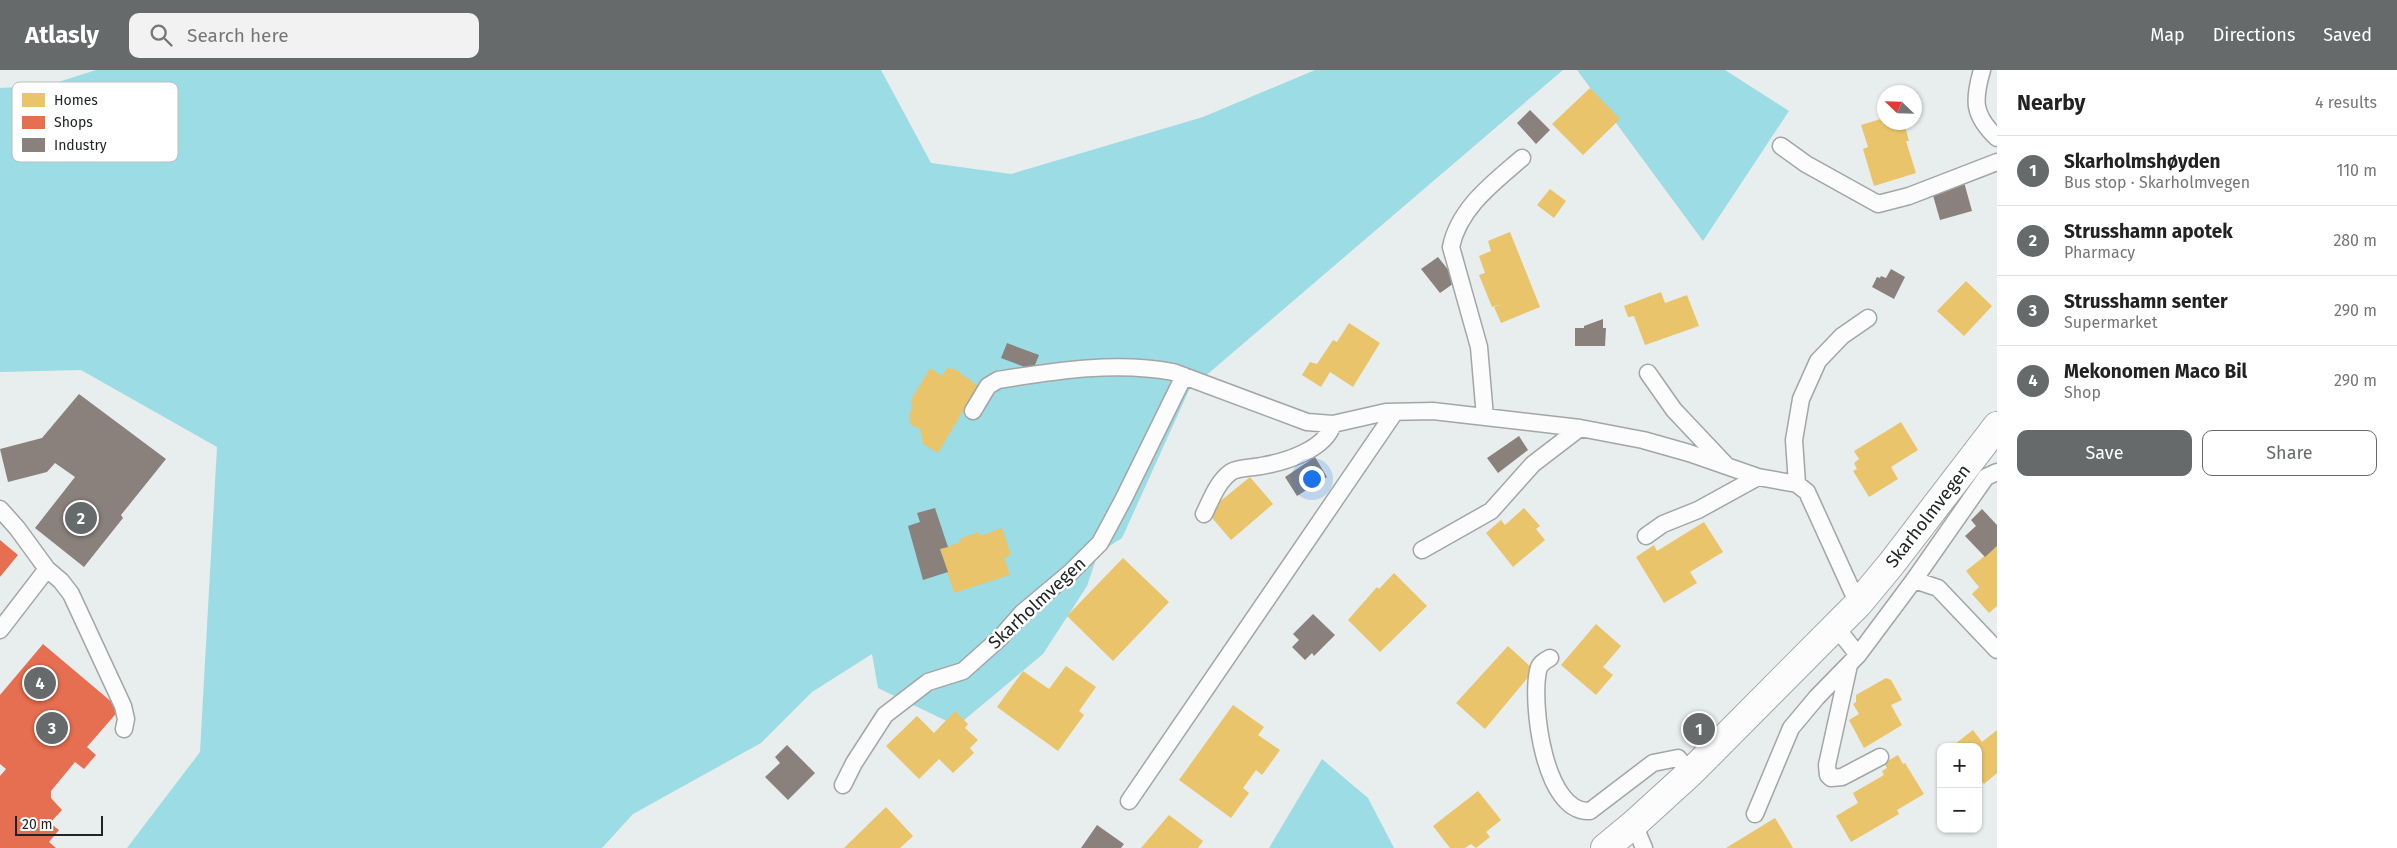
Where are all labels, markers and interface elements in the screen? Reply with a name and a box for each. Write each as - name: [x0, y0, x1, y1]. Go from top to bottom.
- search box: [129, 13, 479, 58]
- text: Atlasly: [25, 21, 99, 49]
- icon: search: [147, 21, 175, 49]
- text: Search here: [187, 24, 289, 47]
- text: Map: [2150, 24, 2185, 46]
- text: Directions: [2213, 24, 2295, 46]
- text: Saved: [2323, 24, 2372, 46]
- legend: [12, 82, 178, 162]
- north arrow: [1877, 85, 1922, 130]
- text: Nearby: [2017, 90, 2085, 116]
- text: Homes: [54, 92, 98, 109]
- text: 4 results: [2315, 93, 2377, 112]
- text: Shops: [54, 114, 93, 131]
- text: Industry: [54, 137, 107, 154]
- text: Skarholmshøyden: [2064, 150, 2221, 173]
- text: 1: [2029, 161, 2037, 180]
- text: 110 m: [2336, 161, 2377, 180]
- text: Bus stop · Skarholmvegen: [2064, 173, 2250, 192]
- text: Strusshamn apotek: [2064, 220, 2233, 243]
- text: 2: [2029, 231, 2037, 250]
- text: 280 m: [2333, 231, 2377, 250]
- text: Pharmacy: [2064, 243, 2135, 262]
- text: Strusshamn senter: [2064, 290, 2228, 313]
- text: 3: [2029, 301, 2037, 320]
- text: 290 m: [2334, 301, 2377, 320]
- text: Supermarket: [2064, 313, 2158, 332]
- text: Mekonomen Maco Bil: [2064, 360, 2247, 383]
- text: 4: [2028, 371, 2038, 390]
- text: 290 m: [2334, 371, 2377, 390]
- text: Shop: [2064, 383, 2101, 402]
- button: Save: [2017, 430, 2192, 476]
- button: Share: [2202, 430, 2377, 476]
- street label: Skarholmvegen: [1881, 460, 1975, 572]
- your location: [1299, 466, 1325, 492]
- pin: 2: [65, 499, 97, 537]
- street label: Skarholmvegen: [984, 552, 1090, 654]
- pin: 4: [24, 664, 56, 702]
- pin: 3: [36, 709, 68, 747]
- pin: 1: [1683, 710, 1715, 748]
- map controls: [1937, 743, 1982, 833]
- button: +: [1937, 743, 1982, 788]
- button: −: [1937, 788, 1982, 833]
- scale bar: [15, 813, 102, 836]
- text: 20 m: [22, 816, 52, 833]

